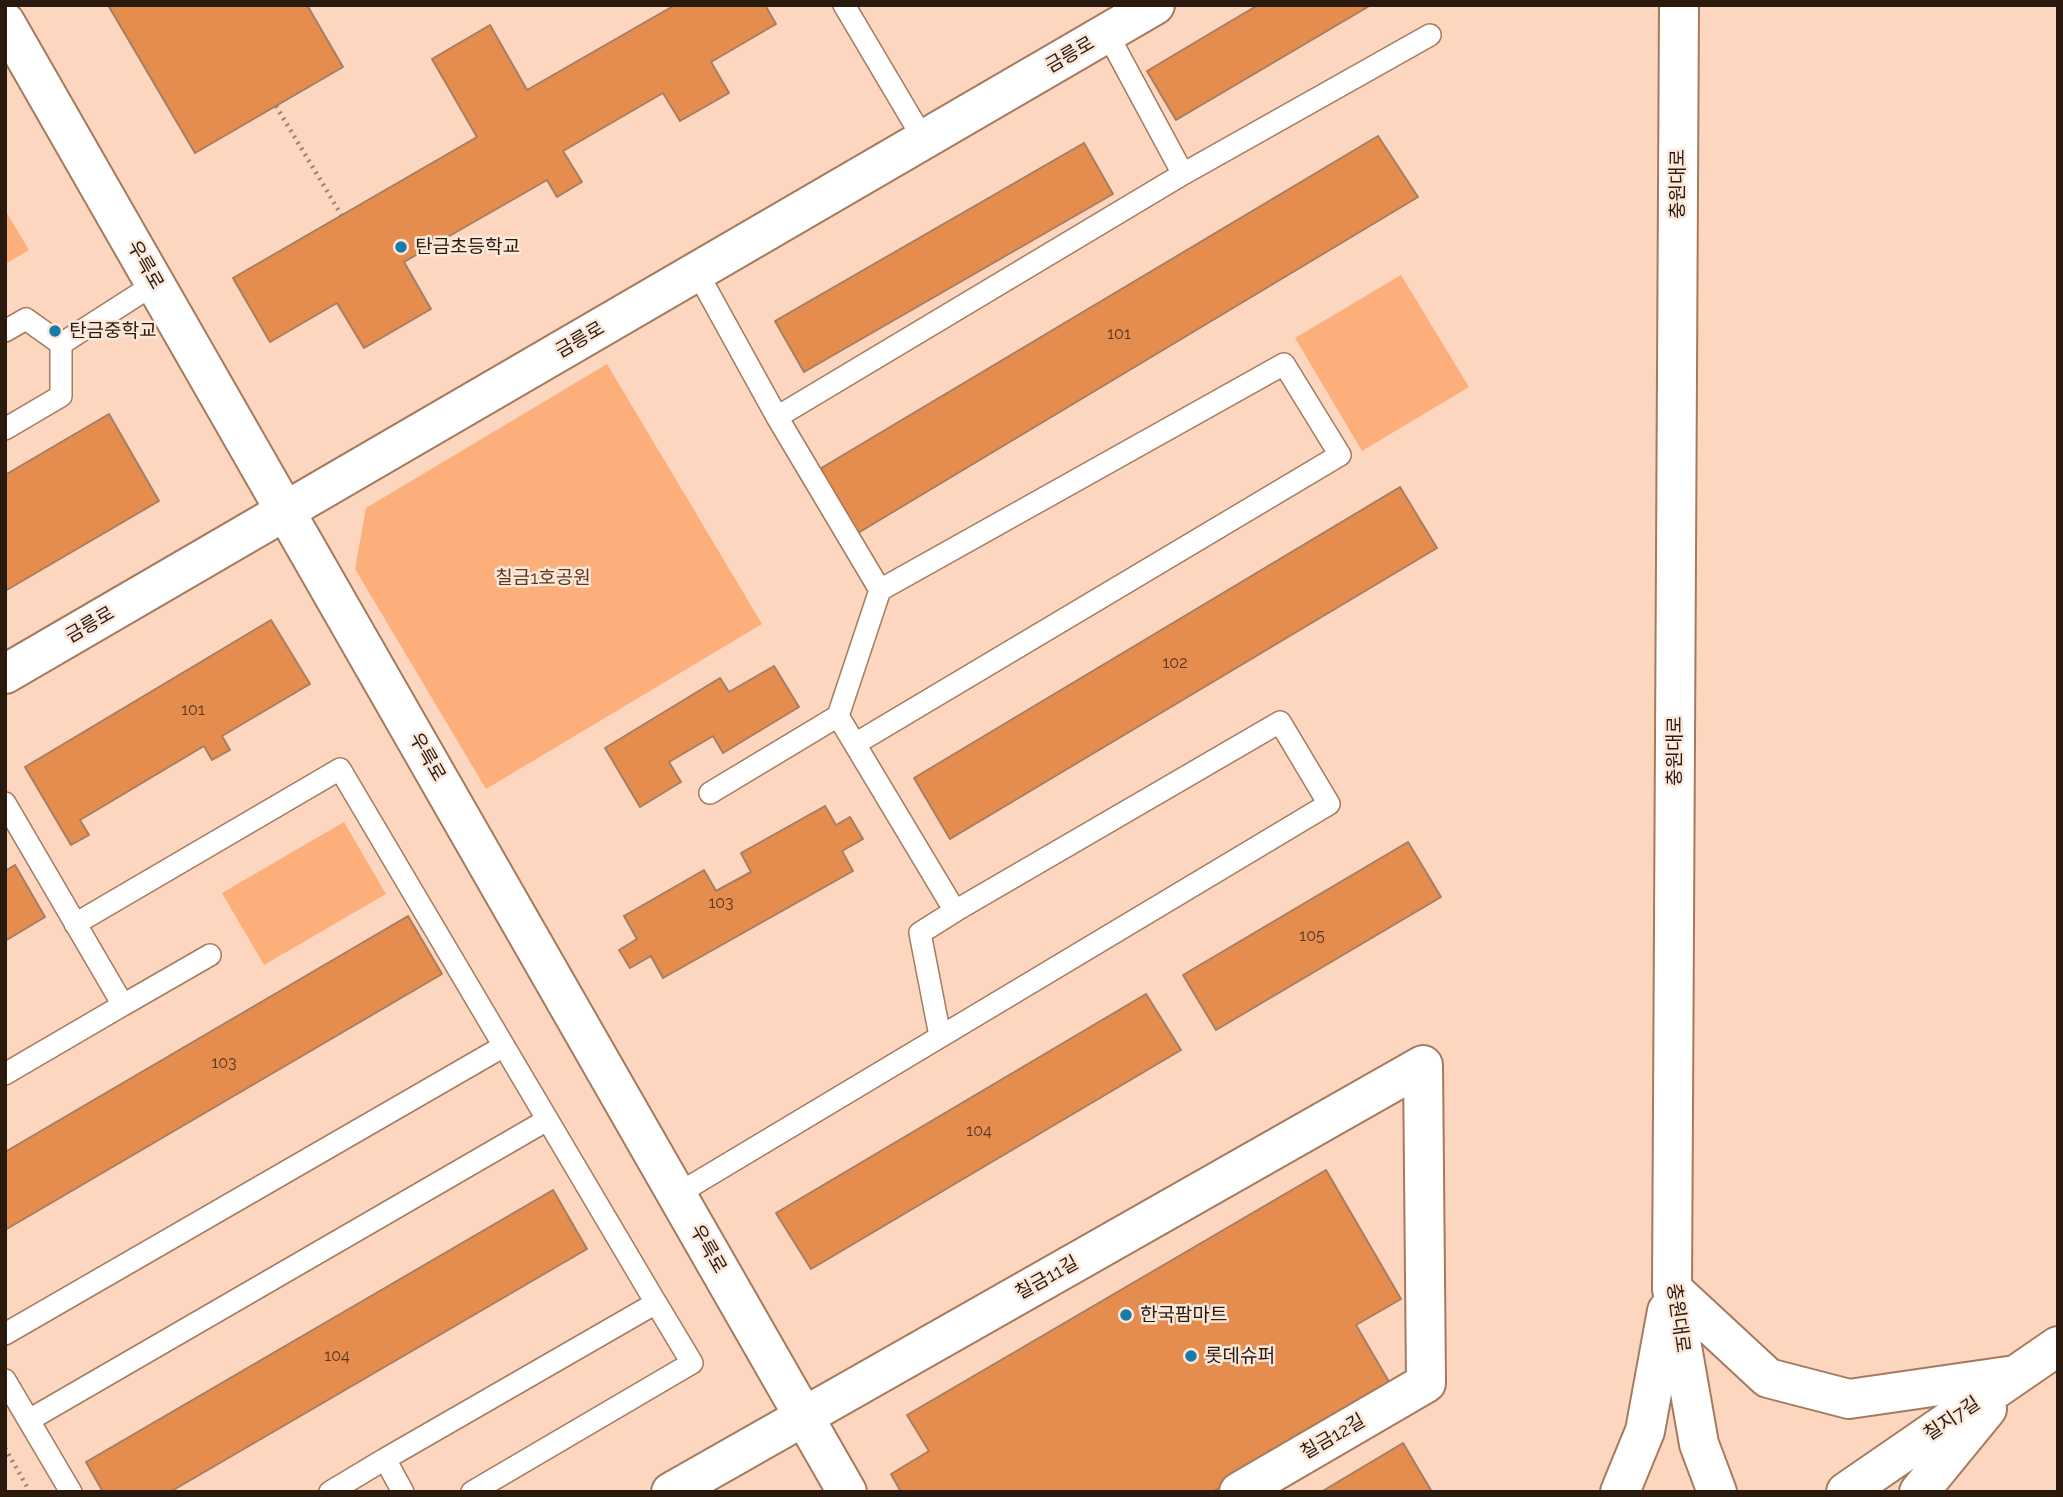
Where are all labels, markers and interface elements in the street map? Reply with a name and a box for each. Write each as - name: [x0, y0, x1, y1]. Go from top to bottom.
- street label: 금릉로: [1042, 32, 1098, 78]
- street label: 충원대로: [1667, 149, 1689, 219]
- place label: 탄금초등학교: [415, 236, 520, 258]
- street label: 우륵로: [122, 237, 168, 293]
- marker: 탄금초등학교: [393, 239, 409, 255]
- street label: 금릉로: [552, 317, 608, 363]
- place label: 탄금중학교: [69, 320, 156, 342]
- marker: 탄금중학교: [47, 323, 63, 339]
- house number: 101: [1107, 324, 1131, 344]
- park label: 칠금1호공원: [495, 567, 591, 589]
- street label: 금릉로: [62, 602, 118, 648]
- house number: 102: [1163, 653, 1187, 673]
- house number: 101: [181, 700, 205, 720]
- street label: 충원대로: [1664, 716, 1686, 786]
- street label: 우륵로: [404, 729, 450, 785]
- house number: 103: [708, 893, 734, 913]
- house number: 105: [1299, 926, 1325, 946]
- house number: 103: [211, 1053, 237, 1073]
- house number: 104: [966, 1121, 992, 1141]
- street label: 우륵로: [685, 1221, 731, 1277]
- street label: 칠금11길: [1011, 1251, 1083, 1305]
- street label: 충원대로: [1662, 1282, 1694, 1354]
- place label: 한국팜마트: [1140, 1304, 1227, 1326]
- marker: 한국팜마트: [1118, 1307, 1134, 1323]
- place label: 롯데슈퍼: [1205, 1345, 1275, 1367]
- house number: 104: [324, 1346, 350, 1366]
- marker: 롯데슈퍼: [1183, 1348, 1199, 1364]
- street label: 칠지7길: [1920, 1392, 1984, 1446]
- street label: 칠금12길: [1297, 1410, 1369, 1464]

